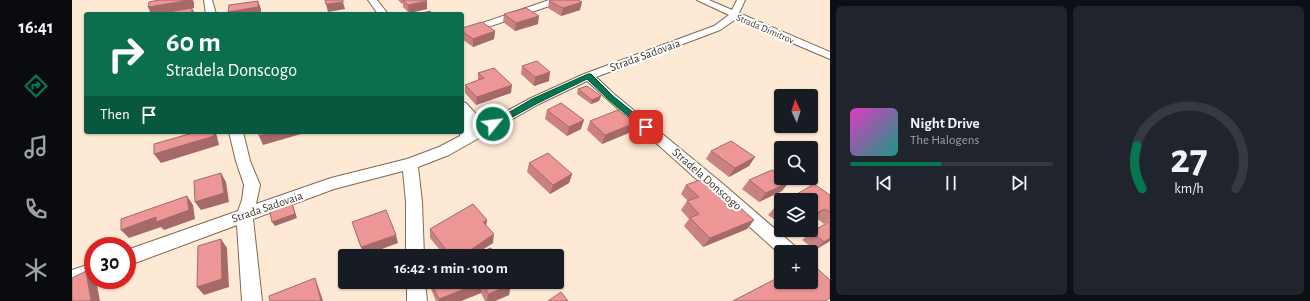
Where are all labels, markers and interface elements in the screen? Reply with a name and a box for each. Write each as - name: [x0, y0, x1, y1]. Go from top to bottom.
- street label: Strada Dimitrov: [735, 12, 796, 46]
- text: 16:41: [19, 19, 53, 37]
- icon: right: [100, 28, 152, 80]
- text: 60 m: [166, 29, 221, 57]
- street label: Strada Sadovaia: [608, 37, 682, 73]
- text: Stradela Donscogo: [166, 62, 297, 80]
- icon: directions: [22, 72, 50, 100]
- north arrow: [774, 89, 818, 133]
- map controls: [774, 89, 818, 289]
- position arrow: [472, 103, 514, 145]
- icon: arrive: [138, 104, 160, 126]
- text: Then: [100, 107, 130, 122]
- pin: [629, 110, 663, 144]
- icon: arrive: [635, 116, 657, 138]
- text: Night Drive: [910, 116, 980, 131]
- icon: music: [22, 133, 50, 161]
- text: The Halogens: [910, 134, 979, 147]
- text: 27: [1170, 138, 1207, 179]
- button: search: [774, 141, 818, 185]
- street label: Stradela Donscogo: [670, 146, 744, 212]
- icon: previous: [873, 172, 895, 194]
- icon: pause: [940, 172, 962, 194]
- icon: next: [1008, 172, 1030, 194]
- text: km/h: [1174, 181, 1203, 195]
- street label: Strada Sadovaia: [230, 189, 305, 225]
- button: layers: [774, 193, 818, 237]
- icon: phone: [22, 195, 50, 223]
- speed limit sign: 30: [84, 237, 136, 289]
- button: +: [774, 245, 818, 289]
- icon: climate: [22, 256, 50, 284]
- text: 16:42 · 1 min · 100 m: [394, 261, 508, 276]

